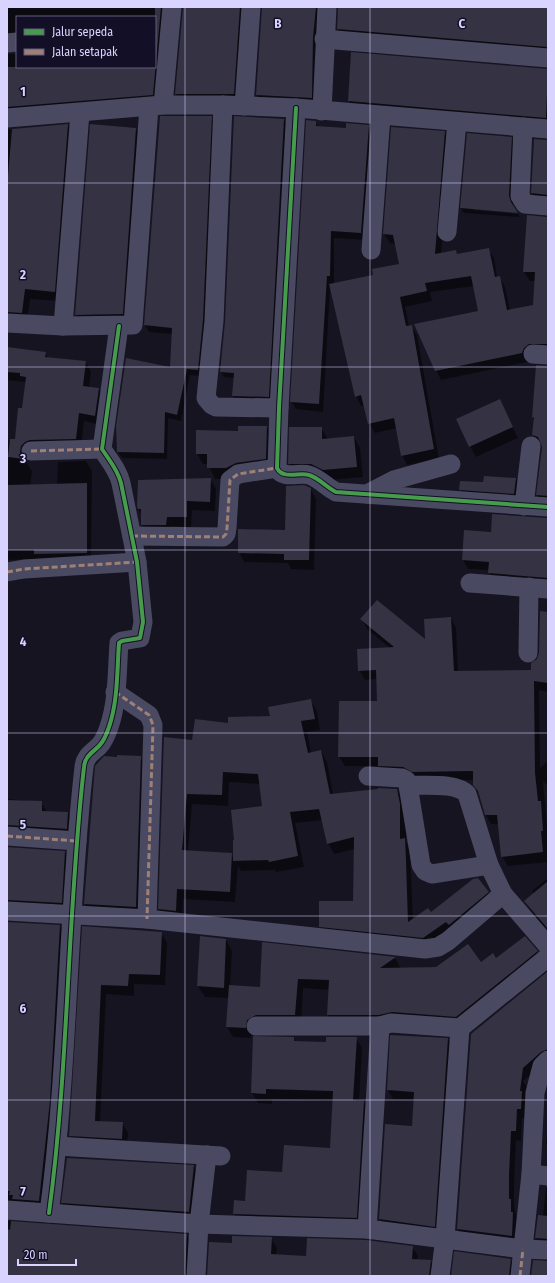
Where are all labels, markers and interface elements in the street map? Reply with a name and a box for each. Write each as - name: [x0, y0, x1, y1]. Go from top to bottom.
- legend: [16, 16, 156, 68]
- text: B: [274, 16, 282, 31]
- text: C: [459, 16, 466, 31]
- text: Jalur sepeda: [52, 25, 113, 39]
- text: Jalan setapak: [52, 45, 118, 59]
- text: 1: [20, 84, 26, 99]
- text: 2: [19, 267, 26, 282]
- text: 3: [19, 451, 26, 466]
- text: 4: [20, 634, 27, 649]
- text: 5: [20, 817, 26, 832]
- text: 6: [20, 1001, 27, 1016]
- text: 7: [20, 1184, 26, 1199]
- scale bar: [18, 1241, 76, 1267]
- text: 20 m: [24, 1248, 48, 1262]

